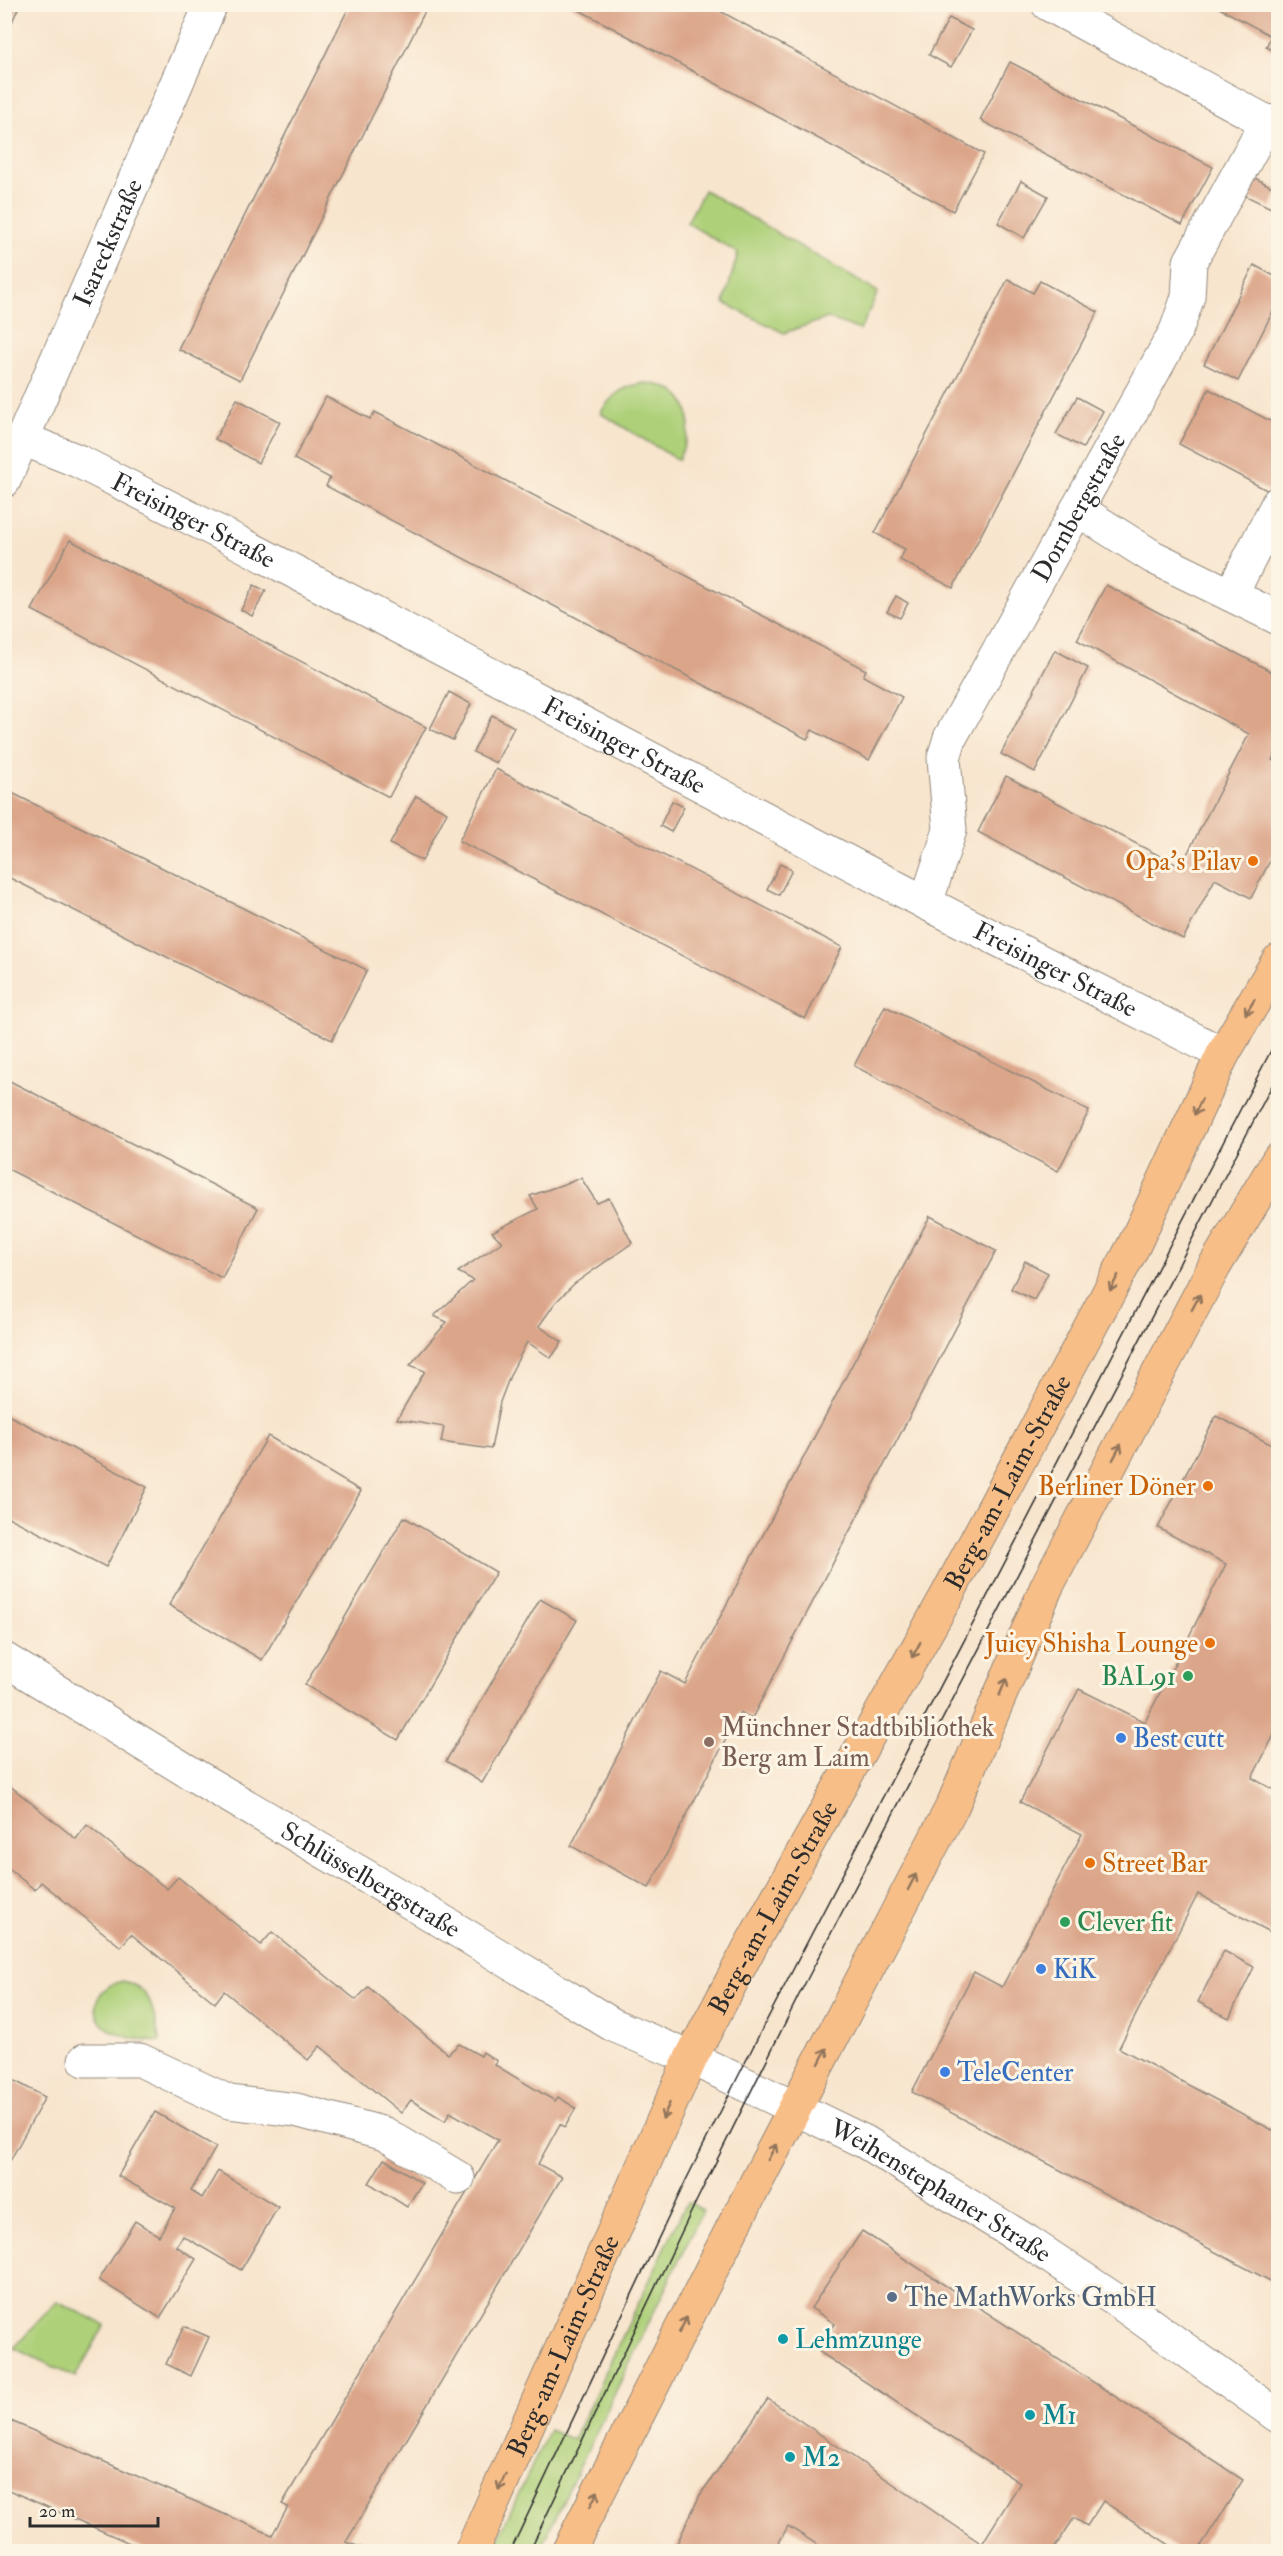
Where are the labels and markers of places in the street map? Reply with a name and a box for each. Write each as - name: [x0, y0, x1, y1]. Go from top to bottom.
- place label: Opa's Pilav: [1125, 846, 1242, 879]
- marker: Opa's Pilav: [1246, 854, 1260, 868]
- place label: Berliner Döner: [1038, 1471, 1196, 1503]
- marker: Berliner Döner: [1201, 1479, 1215, 1493]
- place label: Juicy Shisha Lounge: [984, 1628, 1198, 1660]
- marker: Juicy Shisha Lounge: [1203, 1636, 1217, 1650]
- place label: BAL91: [1101, 1661, 1176, 1693]
- marker: BAL91: [1181, 1669, 1195, 1683]
- place label: Münchner Stadtbibliothek Berg am Laim: [721, 1712, 995, 1774]
- place label: Best cutt: [1133, 1723, 1224, 1755]
- marker: Best cutt: [1114, 1731, 1128, 1745]
- marker: Münchner Stadtbibliothek Berg am Laim: [702, 1735, 716, 1749]
- place label: Street Bar: [1102, 1848, 1208, 1880]
- marker: Street Bar: [1083, 1856, 1097, 1870]
- place label: Clever fit: [1077, 1907, 1173, 1939]
- marker: Clever fit: [1058, 1915, 1072, 1929]
- place label: KiK: [1053, 1954, 1097, 1986]
- marker: KiK: [1034, 1962, 1048, 1976]
- place label: TeleCenter: [957, 2057, 1074, 2089]
- marker: TeleCenter: [938, 2065, 952, 2079]
- place label: The MathWorks GmbH: [904, 2282, 1157, 2314]
- marker: The MathWorks GmbH: [885, 2290, 899, 2304]
- place label: Lehmzunge: [795, 2324, 922, 2356]
- marker: Lehmzunge: [776, 2332, 790, 2346]
- place label: M1: [1042, 2400, 1076, 2432]
- marker: M1: [1023, 2408, 1037, 2422]
- place label: M2: [802, 2442, 840, 2474]
- marker: M2: [783, 2450, 797, 2464]

